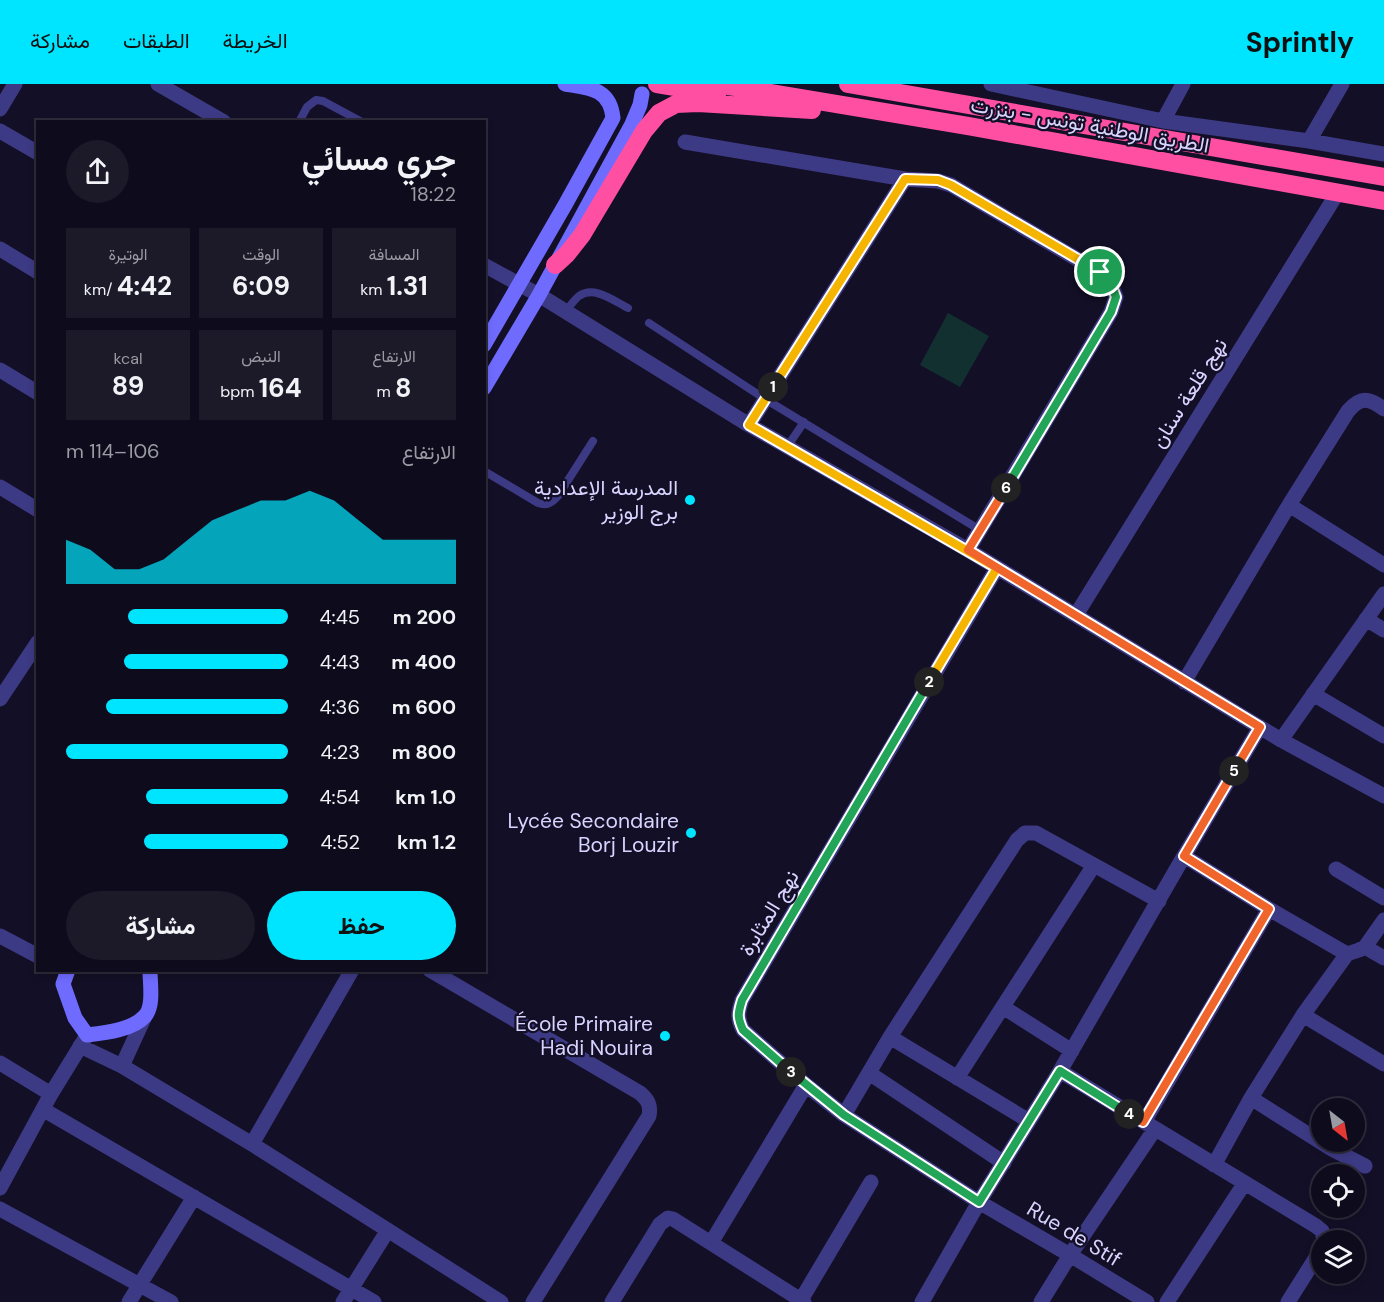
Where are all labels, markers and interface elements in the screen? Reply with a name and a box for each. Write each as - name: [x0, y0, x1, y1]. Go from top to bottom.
- text: Sprintly: [1246, 24, 1354, 61]
- text: مشاركة: [30, 27, 90, 55]
- text: الطبقات: [123, 27, 190, 55]
- text: الخريطة: [223, 27, 288, 55]
- street label: الطريق الوطنية تونس - بنزرت: [968, 90, 1212, 160]
- text: جري مسائي: [302, 137, 456, 180]
- button: share: [66, 140, 129, 203]
- text: 18:22: [411, 181, 456, 207]
- text: الوتيرة: [108, 244, 148, 265]
- text: الوقت: [242, 244, 280, 265]
- text: المسافة: [369, 244, 419, 265]
- pin: [1074, 246, 1125, 297]
- icon: arrive: [1083, 255, 1116, 288]
- text: 4:42: [117, 269, 172, 303]
- text: 6:09: [232, 269, 290, 303]
- text: 1.31: [387, 269, 428, 303]
- text: /km: [84, 279, 117, 300]
- text: km: [360, 279, 387, 300]
- street label: نهج قلعة سنان: [1144, 333, 1234, 453]
- text: النبض: [241, 346, 281, 367]
- text: الارتفاع: [372, 346, 416, 367]
- text: kcal: [114, 348, 142, 369]
- text: 89: [112, 369, 144, 403]
- text: 164: [259, 371, 302, 405]
- text: 8: [395, 371, 412, 405]
- pin: 1: [758, 372, 788, 402]
- text: 1: [770, 376, 776, 397]
- text: bpm: [220, 381, 259, 402]
- text: m: [377, 381, 395, 402]
- text: 106–114 m: [66, 438, 160, 464]
- text: الارتفاع: [402, 439, 456, 465]
- pin: 6: [991, 473, 1021, 503]
- place label: المدرسة الإعدادية برج الوزير: [534, 474, 678, 526]
- text: 6: [1001, 477, 1011, 498]
- marker: المدرسة الإعدادية برج الوزير: [683, 493, 697, 507]
- text: 4:45: [319, 604, 360, 630]
- text: 200 m: [393, 604, 456, 630]
- text: 4:43: [320, 649, 360, 675]
- text: 400 m: [391, 649, 456, 675]
- pin: 2: [914, 667, 944, 697]
- text: 2: [924, 671, 934, 692]
- text: 4:36: [319, 694, 360, 720]
- text: 600 m: [392, 694, 456, 720]
- text: 4:23: [320, 739, 360, 765]
- text: 800 m: [392, 739, 456, 765]
- pin: 5: [1219, 756, 1249, 786]
- text: 5: [1229, 760, 1239, 781]
- text: 4:54: [319, 784, 360, 810]
- text: 1.0 km: [395, 784, 456, 810]
- place label: Lycée Secondaire Borj Louzir: [508, 807, 679, 859]
- marker: Lycée Secondaire Borj Louzir: [684, 826, 698, 840]
- text: 4:52: [320, 829, 360, 855]
- text: 1.2 km: [397, 829, 456, 855]
- street label: نهج المثابرة: [732, 865, 806, 961]
- button: مشاركة: [66, 891, 255, 960]
- button: حفظ: [267, 891, 456, 960]
- place label: École Primaire Hadi Nouira: [515, 1010, 653, 1062]
- marker: École Primaire Hadi Nouira: [658, 1029, 672, 1043]
- pin: 3: [776, 1057, 806, 1087]
- text: 3: [786, 1061, 796, 1082]
- north arrow: [1311, 1098, 1365, 1152]
- map controls: [1311, 1098, 1365, 1284]
- pin: 4: [1114, 1099, 1144, 1129]
- text: 4: [1124, 1103, 1134, 1124]
- button: locate: [1311, 1164, 1365, 1218]
- street label: Rue de Stif: [1022, 1195, 1126, 1273]
- button: layers: [1311, 1230, 1365, 1284]

